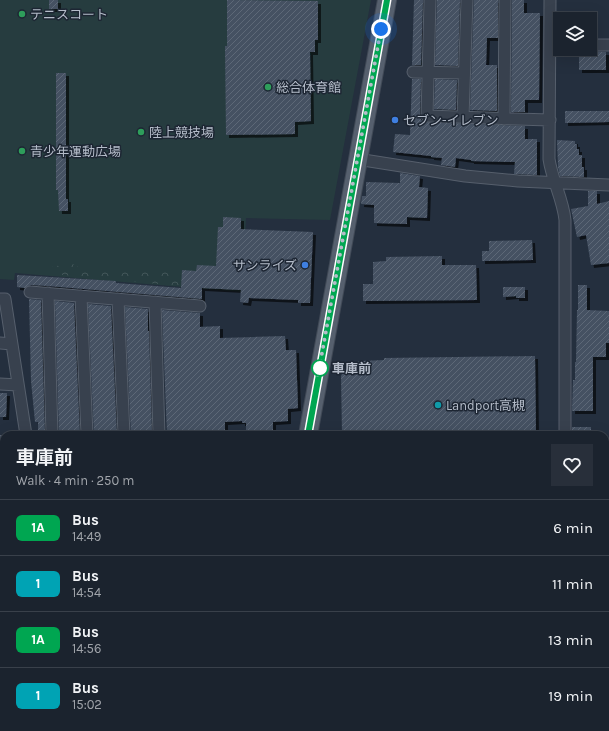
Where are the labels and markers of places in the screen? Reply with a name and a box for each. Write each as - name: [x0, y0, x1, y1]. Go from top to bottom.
- place label: テニスコート: [30, 7, 108, 22]
- marker: テニスコート: [17, 9, 27, 19]
- place label: 総合体育館: [276, 80, 341, 95]
- marker: 総合体育館: [263, 82, 273, 92]
- place label: セブン-イレブン: [403, 113, 499, 128]
- marker: セブン-イレブン: [390, 115, 400, 125]
- place label: 陸上競技場: [149, 125, 214, 140]
- marker: 陸上競技場: [136, 127, 146, 137]
- place label: 青少年運動広場: [30, 144, 121, 159]
- marker: 青少年運動広場: [17, 146, 27, 156]
- place label: サンライズ: [232, 258, 297, 273]
- marker: サンライズ: [300, 260, 310, 270]
- marker: 車庫前: [311, 359, 329, 377]
- place label: 車庫前: [332, 361, 371, 376]
- place label: Landport高槻: [446, 398, 525, 413]
- marker: Landport高槻: [433, 400, 443, 410]

